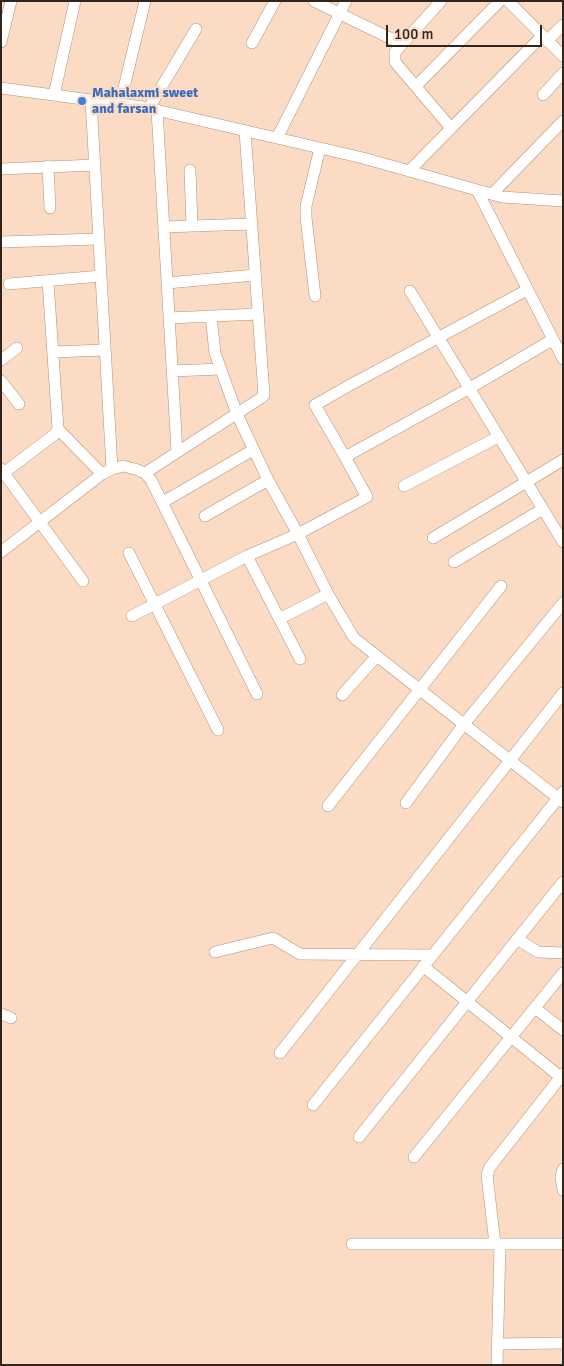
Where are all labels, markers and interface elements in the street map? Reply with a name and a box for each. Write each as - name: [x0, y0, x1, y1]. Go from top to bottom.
- scale bar: [389, 15, 545, 47]
- text: 100 m: [394, 25, 434, 43]
- place label: Mahalaxmi sweet and farsan: [92, 85, 198, 118]
- marker: Mahalaxmi sweet and farsan: [76, 95, 88, 107]

